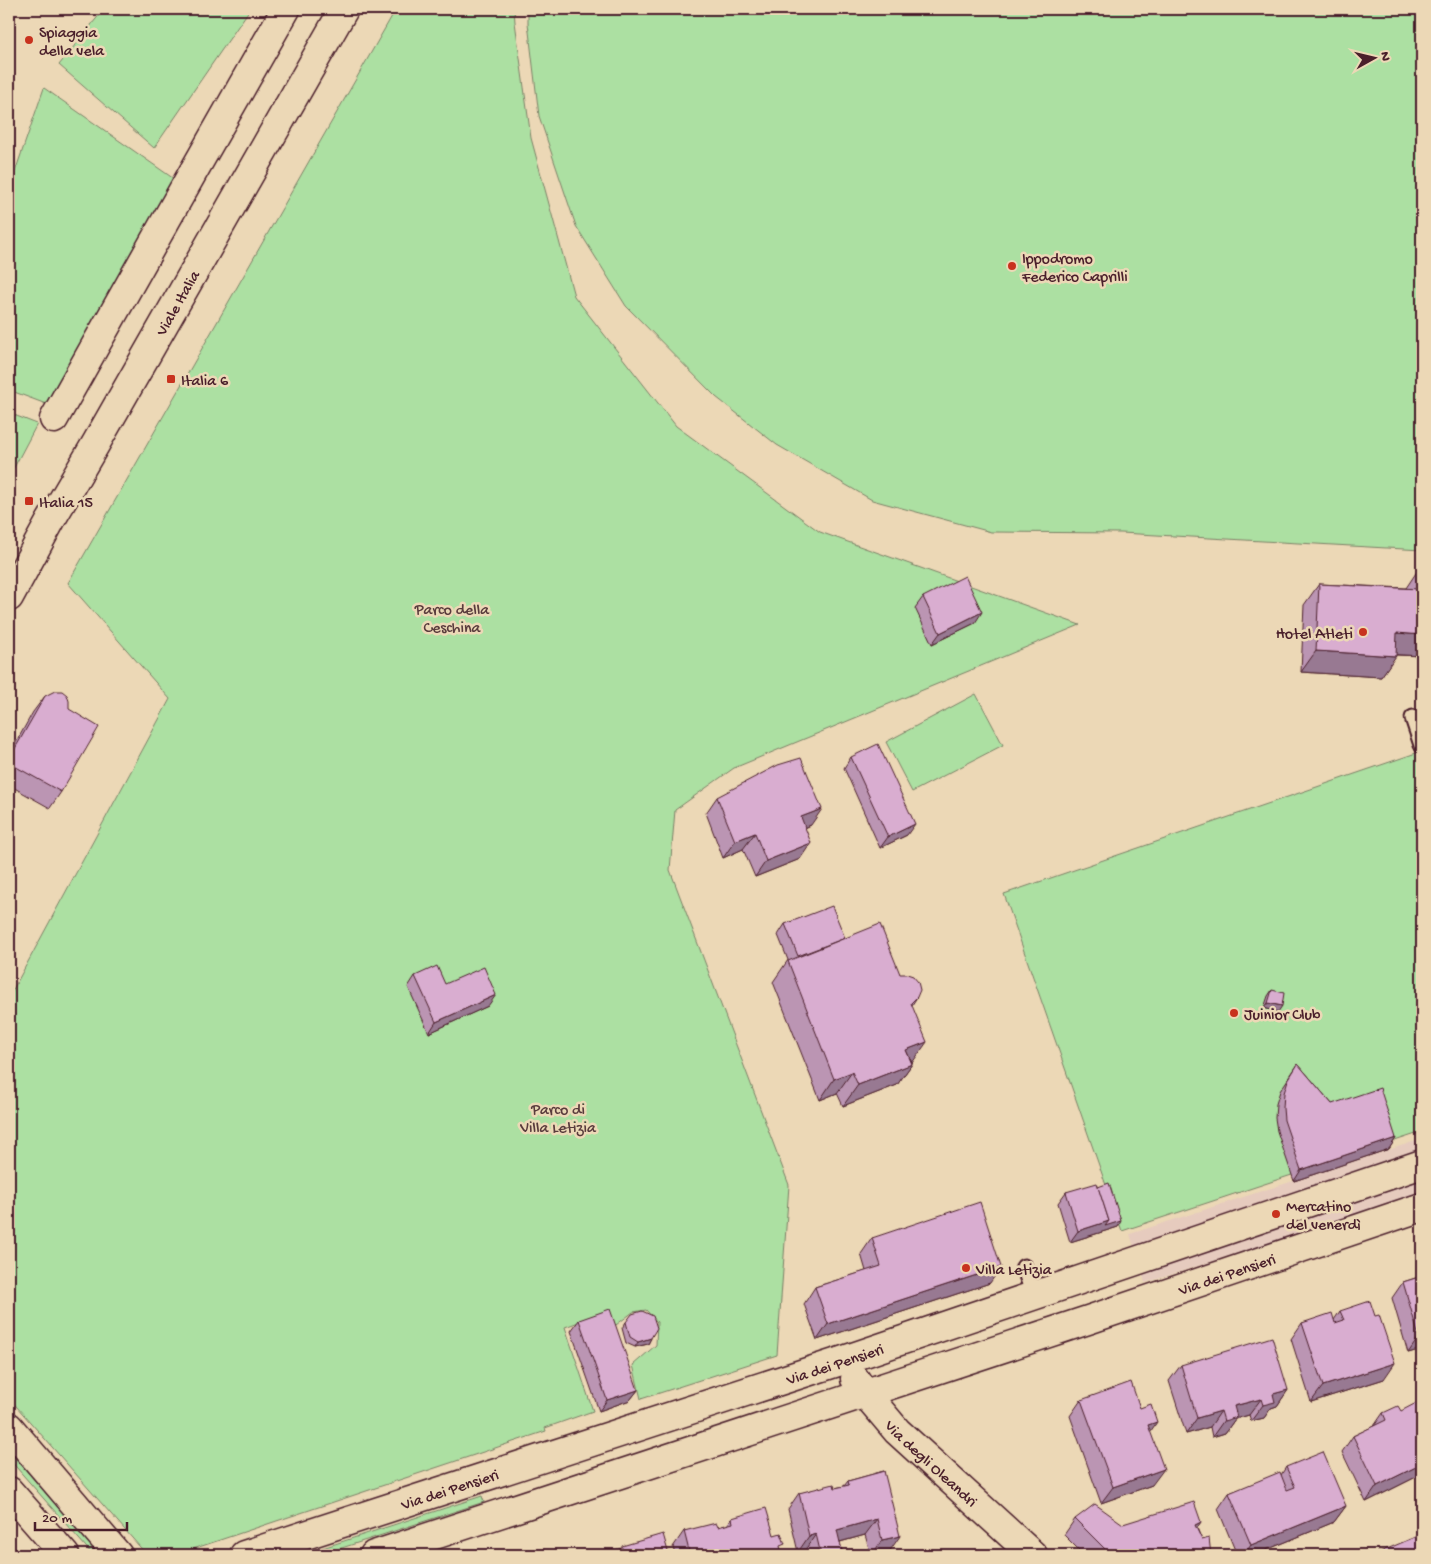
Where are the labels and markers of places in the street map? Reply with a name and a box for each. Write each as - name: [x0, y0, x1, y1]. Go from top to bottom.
- place label: Spiaggia della vela: [39, 25, 105, 62]
- marker: Spiaggia della vela: [23, 34, 35, 46]
- place label: Ippodromo Federico Caprilli: [1021, 251, 1128, 288]
- marker: Ippodromo Federico Caprilli: [1006, 260, 1018, 272]
- marker: Italia 6: [165, 373, 177, 385]
- place label: Italia 6: [181, 373, 229, 392]
- marker: Italia 15: [23, 495, 35, 507]
- place label: Italia 15: [39, 495, 93, 514]
- place label: Hotel Atleti: [1276, 626, 1353, 645]
- marker: Hotel Atleti: [1357, 626, 1369, 638]
- marker: Juinior Club: [1228, 1007, 1240, 1019]
- place label: Juinior Club: [1244, 1007, 1321, 1026]
- place label: Mercatino del venerdì: [1286, 1199, 1361, 1236]
- marker: Mercatino del venerdì: [1270, 1208, 1282, 1220]
- marker: Villa Letizia: [960, 1262, 972, 1274]
- place label: Villa Letizia: [975, 1262, 1053, 1281]

